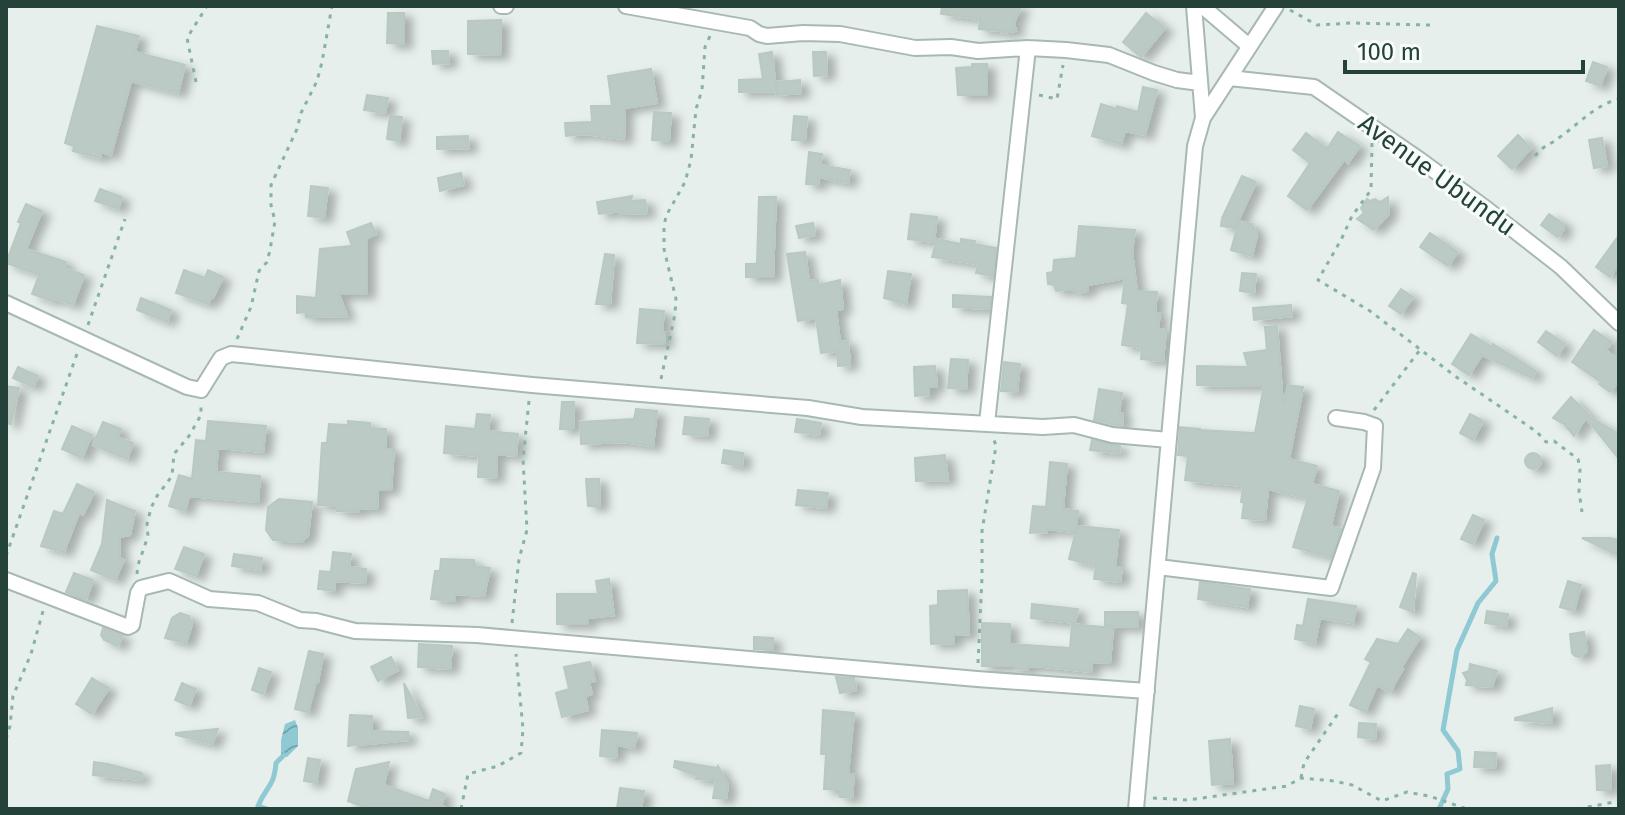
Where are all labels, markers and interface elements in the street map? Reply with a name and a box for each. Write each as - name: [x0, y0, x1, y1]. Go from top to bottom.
- scale bar: [1345, 24, 1583, 74]
- text: 100 m: [1357, 38, 1421, 66]
- street label: Avenue Ubundu: [1352, 108, 1522, 242]

